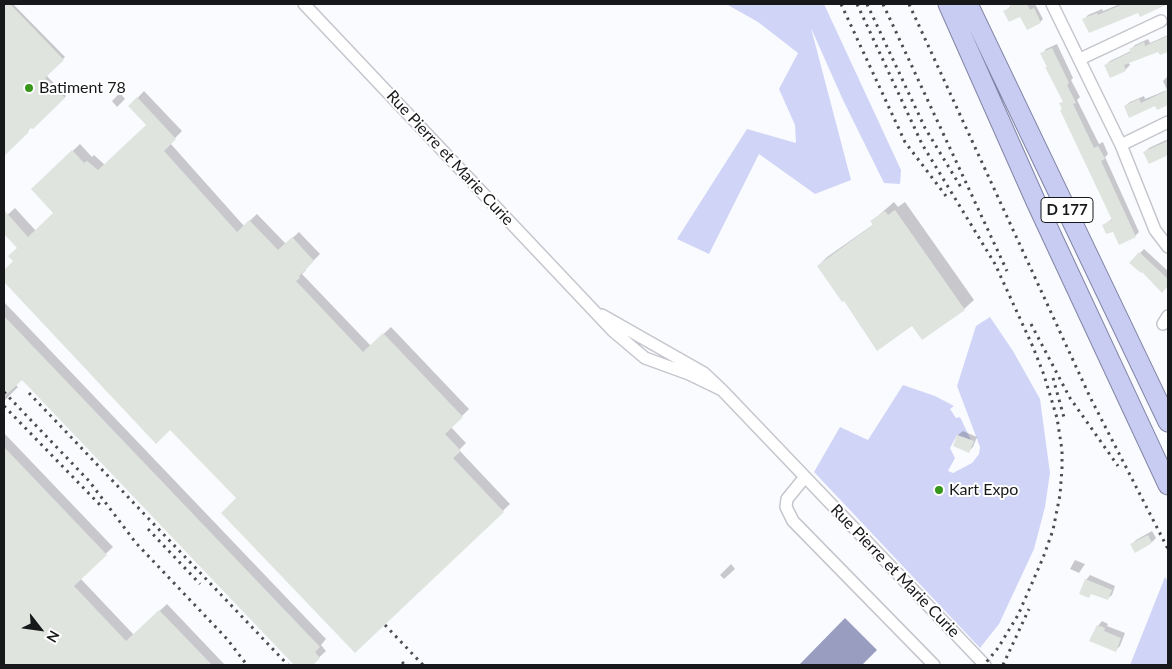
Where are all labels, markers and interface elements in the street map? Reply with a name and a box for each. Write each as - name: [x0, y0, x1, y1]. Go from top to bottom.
- place label: Batiment 78: [39, 78, 126, 98]
- marker: Batiment 78: [23, 82, 35, 94]
- street label: Rue Pierre et Marie Curie: [382, 87, 518, 229]
- road number: D 177: [1041, 198, 1093, 222]
- place label: Kart Expo: [949, 480, 1018, 500]
- marker: Kart Expo: [933, 484, 945, 496]
- street label: Rue Pierre et Marie Curie: [826, 501, 964, 641]
- north arrow: [15, 604, 65, 654]
- text: N: [43, 628, 63, 646]

